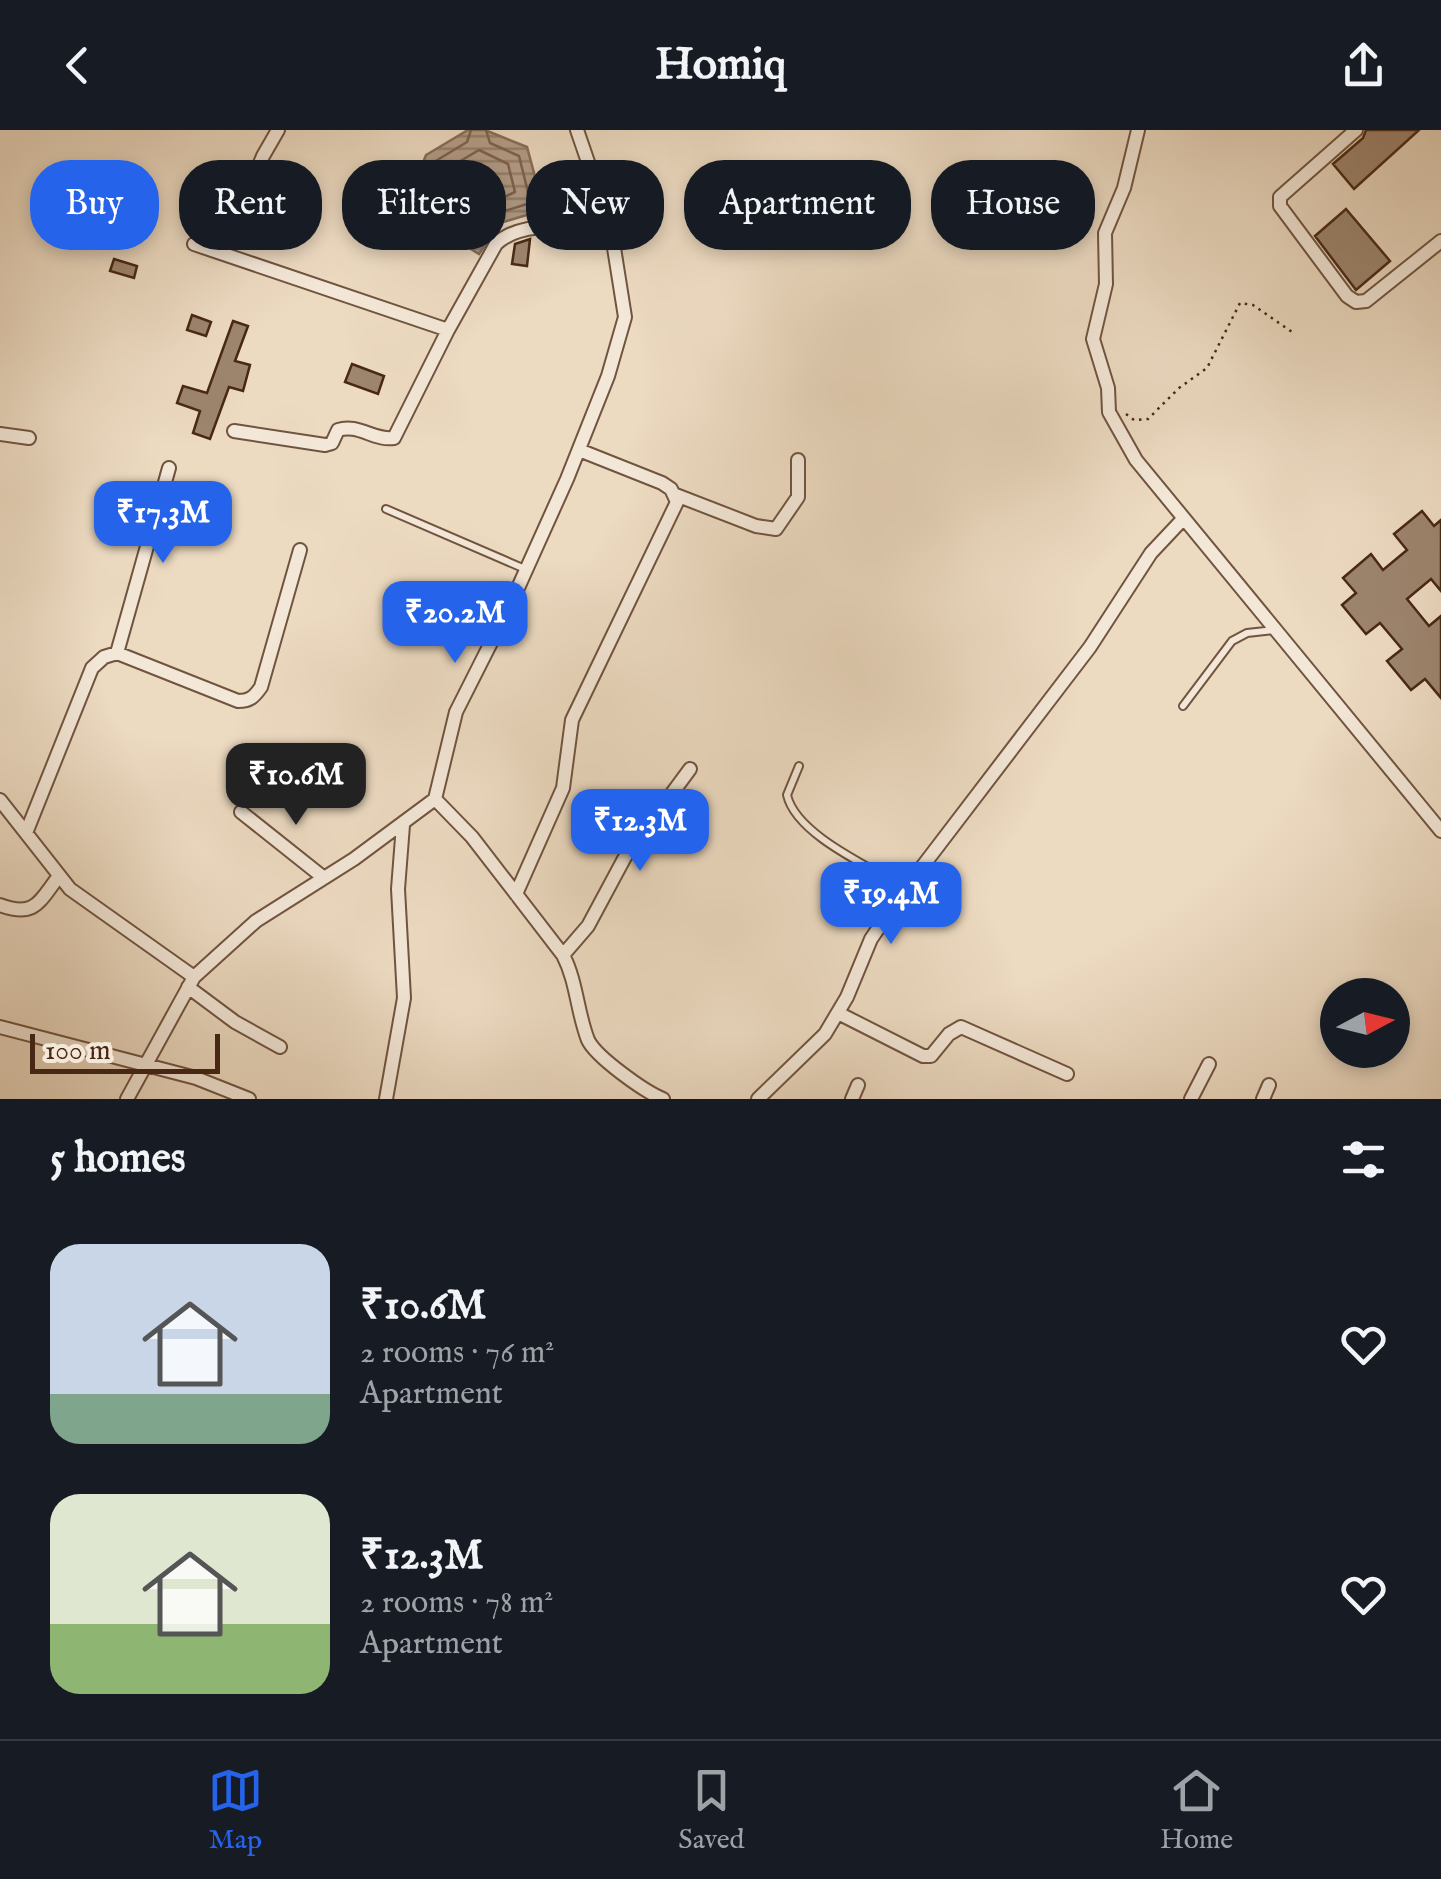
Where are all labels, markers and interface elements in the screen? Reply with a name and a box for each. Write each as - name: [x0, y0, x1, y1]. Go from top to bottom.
- text: Homiq: [655, 37, 786, 94]
- icon: back: [50, 38, 105, 93]
- icon: share: [1336, 38, 1391, 93]
- chip: Buy: [30, 160, 159, 250]
- chip: Rent: [179, 160, 322, 250]
- chip: Filters: [342, 160, 506, 250]
- chip: New: [526, 160, 664, 250]
- chip: Apartment: [684, 160, 911, 250]
- chip: House: [931, 160, 1095, 250]
- pin: ₹17.3M: [82, 481, 244, 566]
- text: ₹17.3M: [116, 493, 210, 534]
- pin: ₹20.2M: [374, 581, 536, 666]
- text: ₹20.2M: [404, 593, 506, 634]
- pin: ₹10.6M: [215, 743, 377, 828]
- text: ₹10.6M: [248, 755, 344, 796]
- pin: ₹12.3M: [559, 789, 721, 874]
- text: ₹12.3M: [593, 801, 687, 842]
- pin: ₹19.4M: [810, 862, 972, 947]
- text: ₹19.4M: [842, 874, 940, 915]
- north arrow: [1320, 978, 1410, 1068]
- map controls: [1320, 978, 1410, 1068]
- scale bar: [30, 1029, 220, 1074]
- text: 100 m: [45, 1034, 111, 1069]
- icon: filters: [1336, 1132, 1391, 1187]
- text: 5 homes: [50, 1133, 186, 1186]
- text: ₹10.6M: [360, 1280, 486, 1333]
- icon: home: [130, 1284, 250, 1404]
- icon: heart: [1336, 1317, 1391, 1372]
- text: 2 rooms · 76 m²: [360, 1333, 554, 1374]
- text: Apartment: [360, 1374, 503, 1415]
- text: ₹12.3M: [360, 1530, 484, 1583]
- icon: home: [130, 1534, 250, 1654]
- icon: heart: [1336, 1567, 1391, 1622]
- text: 2 rooms · 78 m²: [360, 1583, 553, 1624]
- text: Apartment: [360, 1624, 503, 1665]
- tab: Map: [208, 1763, 263, 1858]
- tab: Saved: [678, 1763, 745, 1858]
- tab: Home: [1160, 1763, 1233, 1858]

